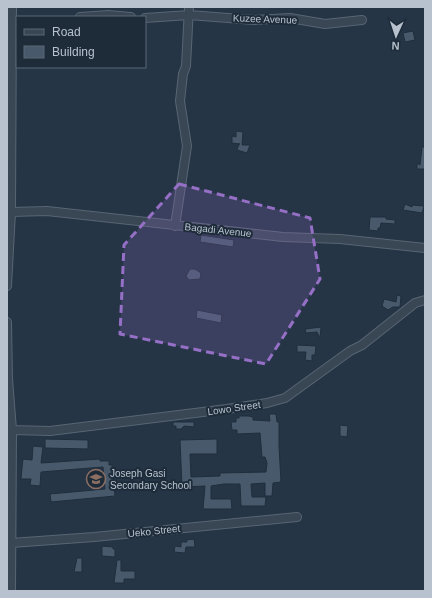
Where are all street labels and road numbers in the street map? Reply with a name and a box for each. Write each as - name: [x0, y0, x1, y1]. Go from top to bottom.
- street label: Kuzee Avenue: [233, 12, 298, 26]
- street label: Bagadi Avenue: [184, 221, 252, 239]
- street label: Lowo Street: [207, 399, 261, 417]
- street label: Ueko Street: [127, 523, 181, 539]

